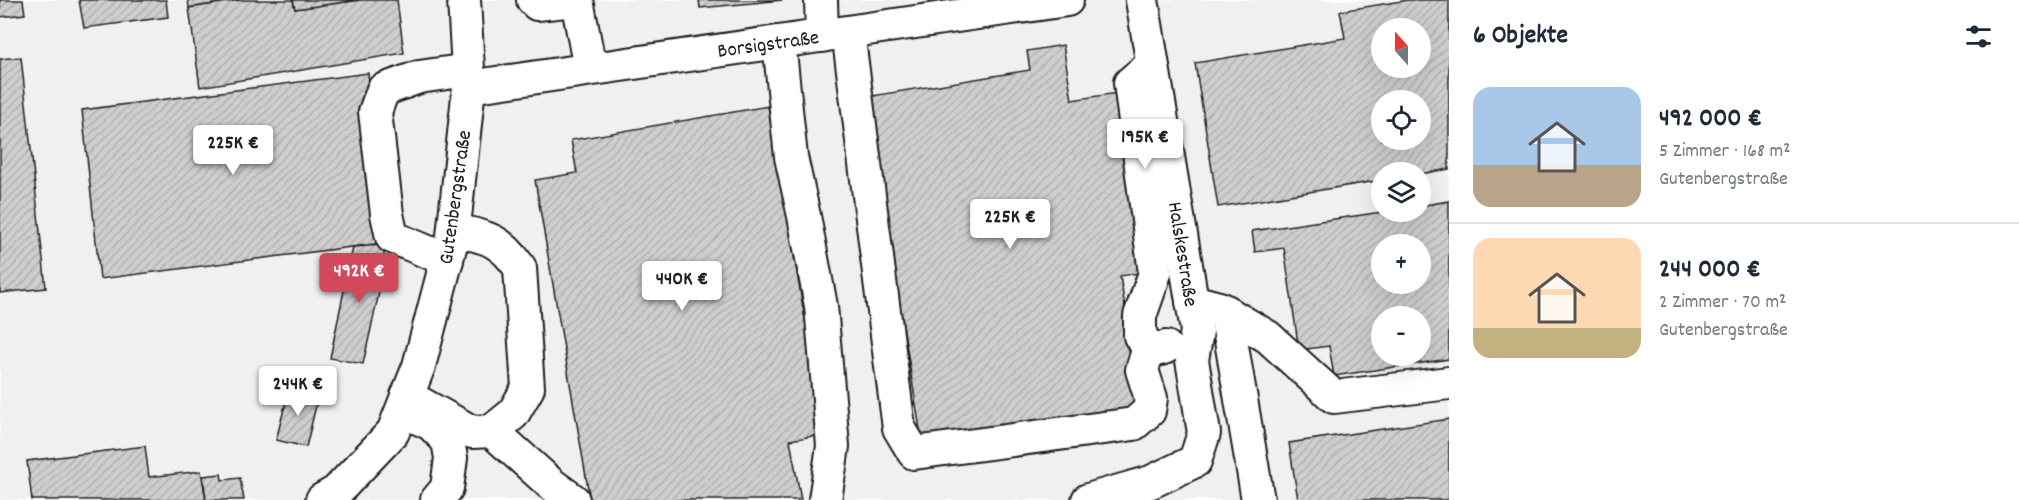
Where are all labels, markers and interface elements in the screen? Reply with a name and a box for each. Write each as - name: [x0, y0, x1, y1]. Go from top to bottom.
- north arrow: [1371, 18, 1431, 78]
- map controls: [1371, 18, 1431, 366]
- text: 6 Objekte: [1473, 18, 1568, 55]
- icon: filters: [1962, 20, 1995, 53]
- street label: Borsigstraße: [716, 24, 821, 68]
- button: locate: [1371, 90, 1431, 150]
- text: 492 000 €: [1659, 101, 1762, 138]
- icon: home: [1521, 111, 1593, 183]
- pin: 195K €: [1096, 119, 1194, 170]
- text: 195K €: [1121, 124, 1169, 152]
- pin: 225K €: [184, 125, 282, 176]
- street label: Gutenbergstraße: [433, 128, 481, 266]
- text: 225K €: [207, 130, 259, 158]
- text: 5 Zimmer · 168 m²: [1659, 138, 1791, 166]
- button: layers: [1371, 162, 1431, 222]
- text: Gutenbergstraße: [1659, 166, 1788, 194]
- pin: 225K €: [961, 199, 1059, 250]
- street label: Halskestraße: [1158, 200, 1204, 309]
- text: 225K €: [984, 204, 1036, 232]
- button: +: [1371, 234, 1431, 294]
- text: 244 000 €: [1659, 252, 1761, 289]
- pin: 492K €: [310, 253, 408, 304]
- text: 492K €: [333, 258, 385, 286]
- pin: 440K €: [633, 261, 731, 312]
- icon: home: [1521, 262, 1593, 334]
- text: 440K €: [656, 266, 708, 294]
- text: 2 Zimmer · 70 m²: [1659, 289, 1786, 317]
- button: −: [1371, 306, 1431, 366]
- text: Gutenbergstraße: [1659, 317, 1788, 345]
- pin: 244K €: [249, 366, 347, 417]
- text: 244K €: [273, 371, 323, 399]

